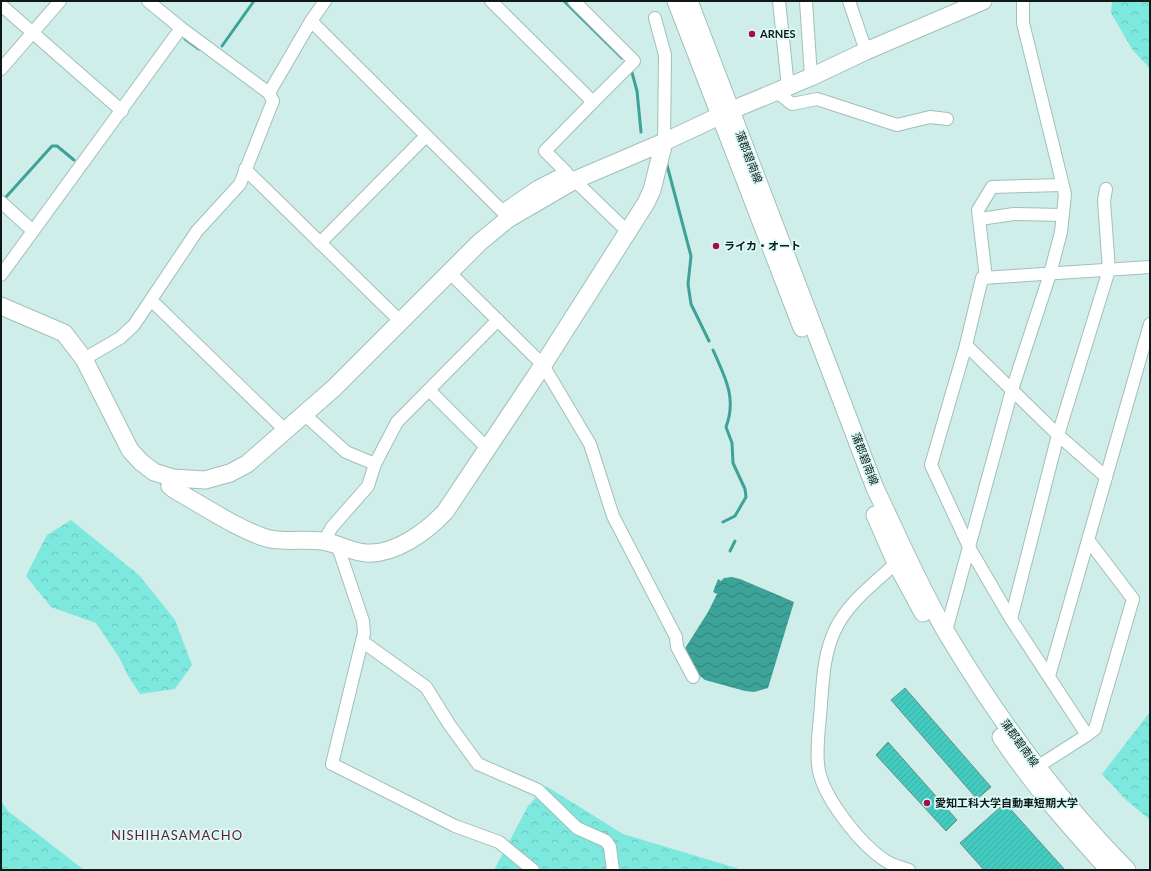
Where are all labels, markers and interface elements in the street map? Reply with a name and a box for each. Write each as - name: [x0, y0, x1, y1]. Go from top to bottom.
- place label: ARNES: [759, 27, 796, 40]
- marker: ARNES: [747, 29, 757, 39]
- street label: 蒲郡碧南線: [734, 129, 765, 185]
- place label: ライカ・オート: [724, 239, 801, 252]
- marker: ライカ・オート: [711, 241, 721, 251]
- street label: 蒲郡碧南線: [850, 431, 881, 487]
- street label: 蒲郡碧南線: [999, 717, 1042, 769]
- place label: 愛知工科大学自動車短期大学: [935, 796, 1078, 809]
- marker: 愛知工科大学自動車短期大学: [922, 798, 932, 808]
- district label: NISHIHASAMACHO: [111, 827, 243, 843]

